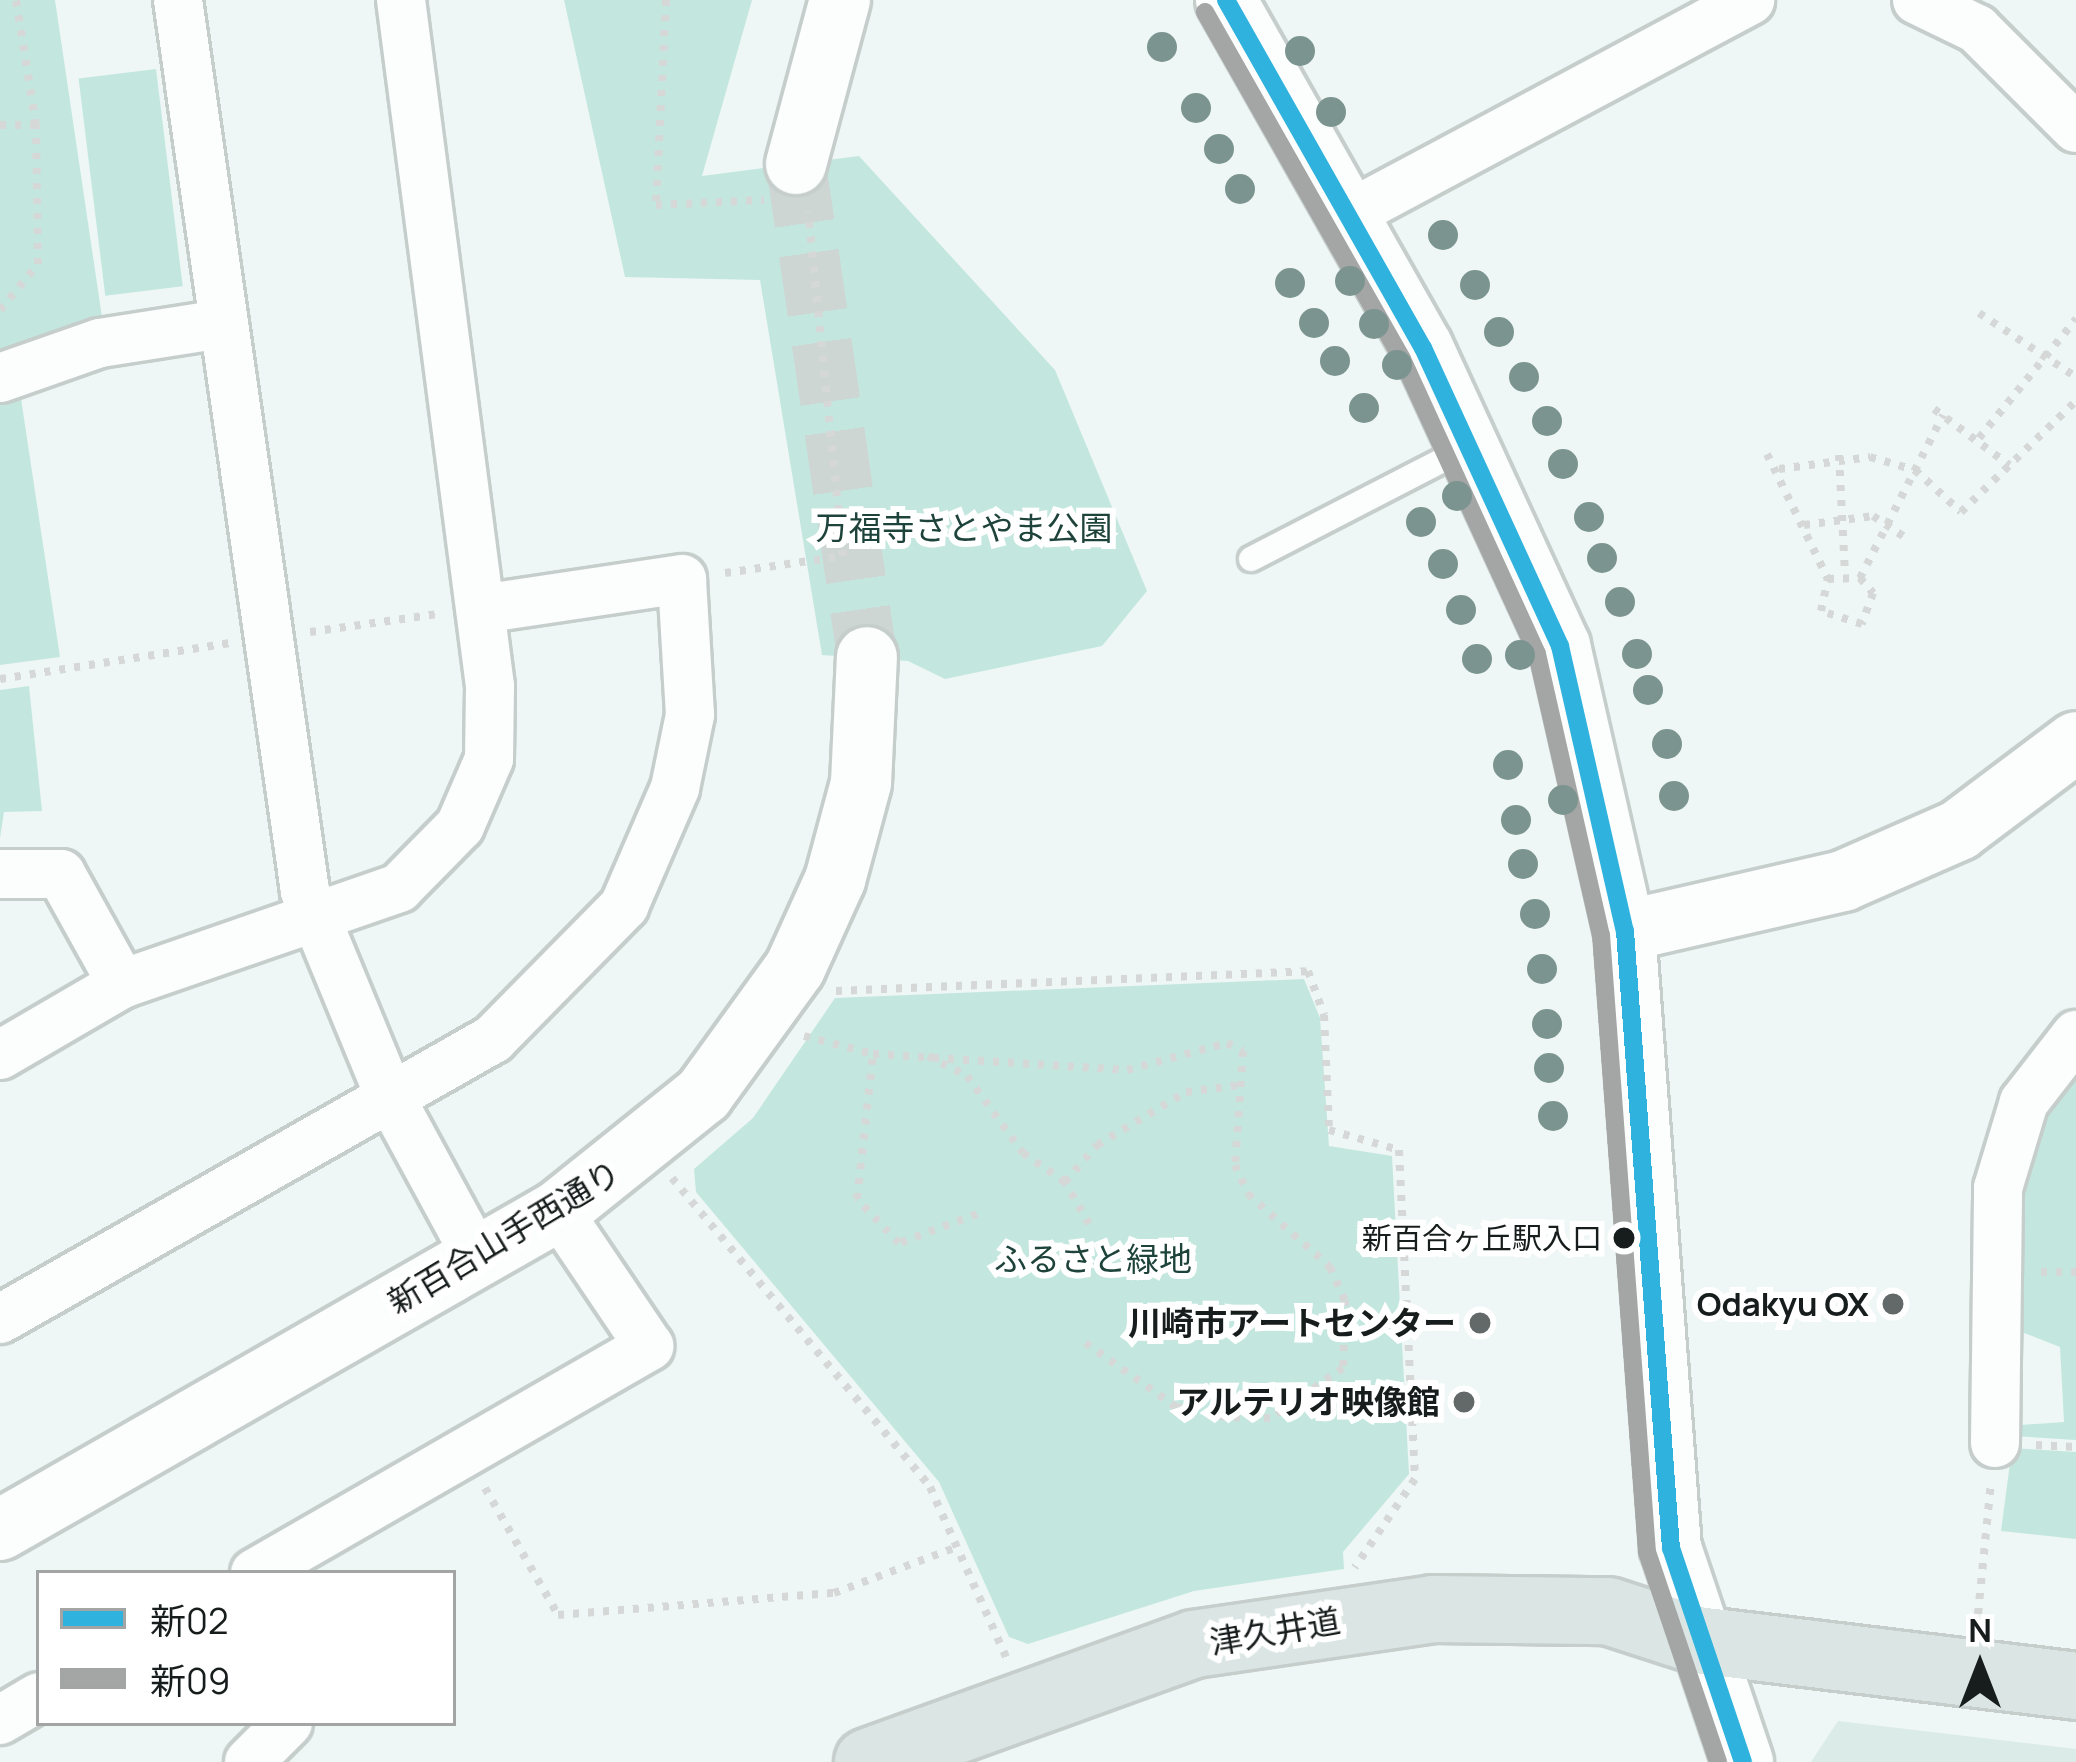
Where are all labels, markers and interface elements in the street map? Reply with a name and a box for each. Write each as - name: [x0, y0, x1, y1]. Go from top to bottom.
- park label: 万福寺さとやま公園: [816, 508, 1112, 548]
- street label: 新百合山手西通り: [381, 1152, 627, 1322]
- place label: 新百合ヶ丘駅入口: [1362, 1220, 1602, 1256]
- marker: 新百合ヶ丘駅入口: [1613, 1227, 1635, 1249]
- park label: ふるさと緑地: [994, 1239, 1192, 1279]
- place label: Odakyu OX: [1697, 1284, 1869, 1324]
- marker: Odakyu OX: [1880, 1291, 1906, 1317]
- place label: 川崎市アートセンター: [1128, 1303, 1456, 1343]
- marker: 川崎市アートセンター: [1467, 1310, 1493, 1336]
- place label: アルテリオ映像館: [1176, 1382, 1440, 1422]
- marker: アルテリオ映像館: [1451, 1389, 1477, 1415]
- legend: [36, 1570, 456, 1726]
- text: 新02: [150, 1596, 228, 1645]
- street label: 津久井道: [1207, 1600, 1343, 1662]
- north arrow: [1920, 1606, 2040, 1726]
- text: N: [1968, 1607, 1992, 1652]
- text: 新09: [150, 1656, 230, 1705]

